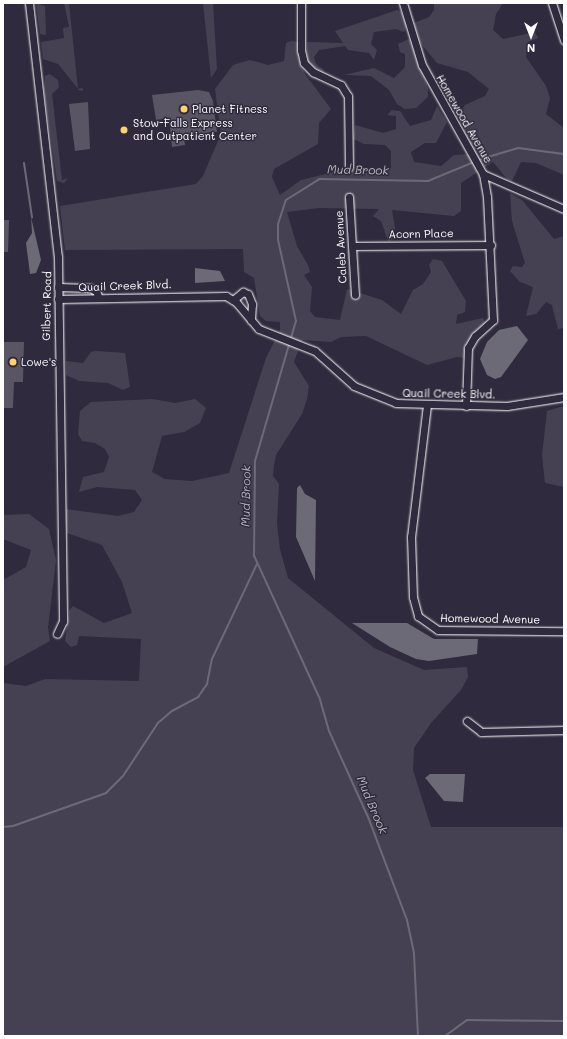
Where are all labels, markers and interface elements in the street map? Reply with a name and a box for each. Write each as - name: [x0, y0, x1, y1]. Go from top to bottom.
- north arrow: [511, 16, 551, 56]
- text: N: [527, 41, 535, 56]
- street label: Homewood Avenue: [433, 72, 495, 166]
- place label: Planet Fitness: [192, 102, 268, 116]
- marker: Planet Fitness: [179, 104, 189, 114]
- place label: Stow-Falls Express and Outpatient Center: [133, 117, 257, 143]
- marker: Stow-Falls Express and Outpatient Center: [118, 124, 130, 136]
- water label: Mud Brook: [327, 162, 389, 178]
- street label: Caleb Avenue: [333, 210, 349, 284]
- street label: Acorn Place: [388, 227, 454, 241]
- street label: Gilbert Road: [40, 271, 54, 341]
- street label: Quail Creek Blvd.: [78, 278, 172, 294]
- place label: Lowe's: [21, 355, 56, 369]
- marker: Lowe's: [8, 357, 18, 367]
- street label: Quail Creek Blvd.: [402, 387, 496, 401]
- water label: Mud Brook: [238, 465, 254, 527]
- street label: Homewood Avenue: [440, 612, 540, 626]
- water label: Mud Brook: [353, 774, 391, 836]

